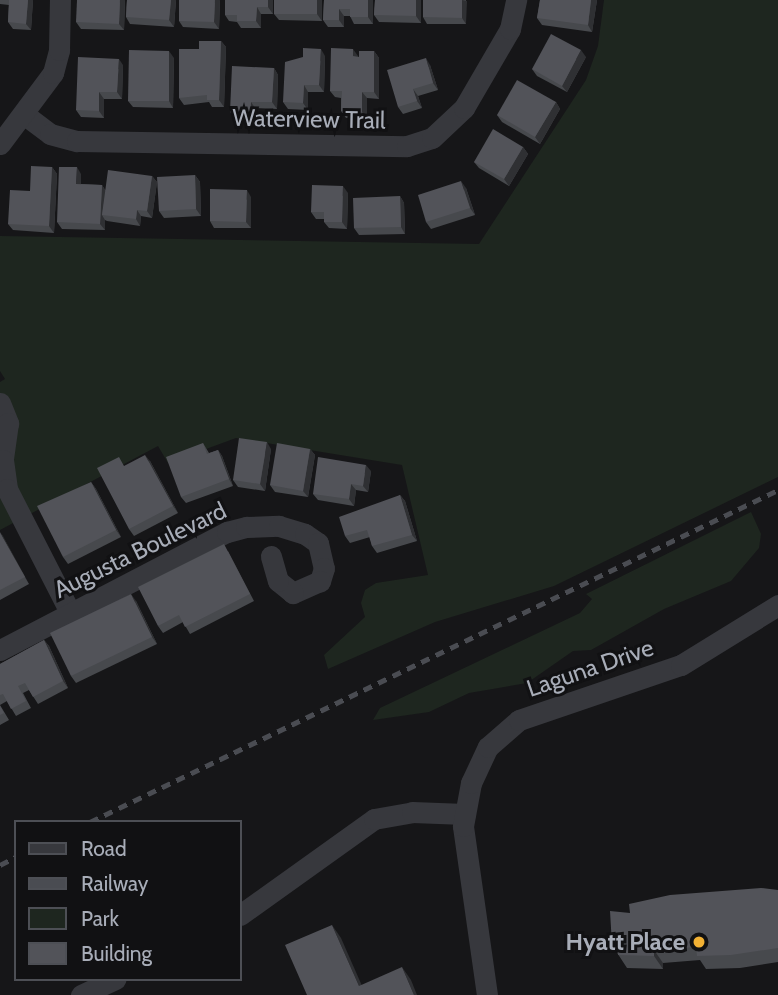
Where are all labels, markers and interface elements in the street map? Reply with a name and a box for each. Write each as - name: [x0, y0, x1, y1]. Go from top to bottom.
- street label: Waterview Trail: [232, 103, 386, 135]
- street label: Augusta Boulevard: [49, 496, 231, 604]
- street label: Laguna Drive: [523, 633, 657, 703]
- legend: [14, 820, 242, 981]
- text: Road: [81, 836, 127, 861]
- text: Railway: [81, 871, 148, 896]
- text: Park: [81, 906, 119, 931]
- place label: Hyatt Place: [566, 928, 685, 956]
- marker: Hyatt Place: [691, 934, 707, 950]
- text: Building: [81, 941, 152, 966]

